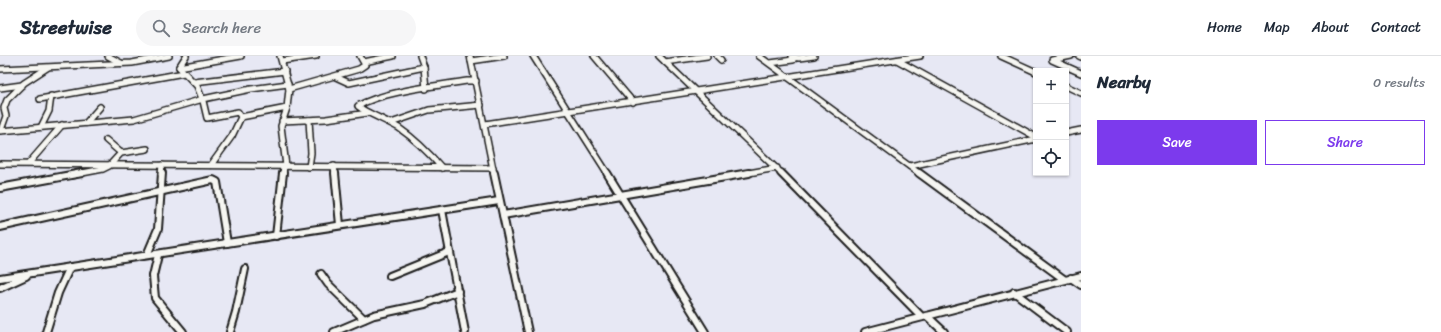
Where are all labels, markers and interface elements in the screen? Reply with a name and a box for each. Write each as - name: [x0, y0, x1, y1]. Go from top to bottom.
- search box: [136, 10, 416, 46]
- text: Streetwise: [20, 11, 112, 44]
- text: Search here: [182, 15, 261, 41]
- text: Home: [1207, 15, 1242, 40]
- text: Map: [1264, 15, 1290, 40]
- text: About: [1312, 15, 1349, 40]
- text: Contact: [1371, 15, 1421, 40]
- icon: search: [150, 17, 172, 39]
- text: Nearby: [1097, 67, 1151, 97]
- map controls: [1033, 68, 1069, 176]
- button: +: [1033, 68, 1069, 104]
- text: 0 results: [1373, 71, 1425, 94]
- button: −: [1033, 104, 1069, 140]
- button: Save: [1097, 120, 1257, 165]
- button: Share: [1265, 120, 1425, 165]
- button: locate: [1033, 140, 1069, 176]

